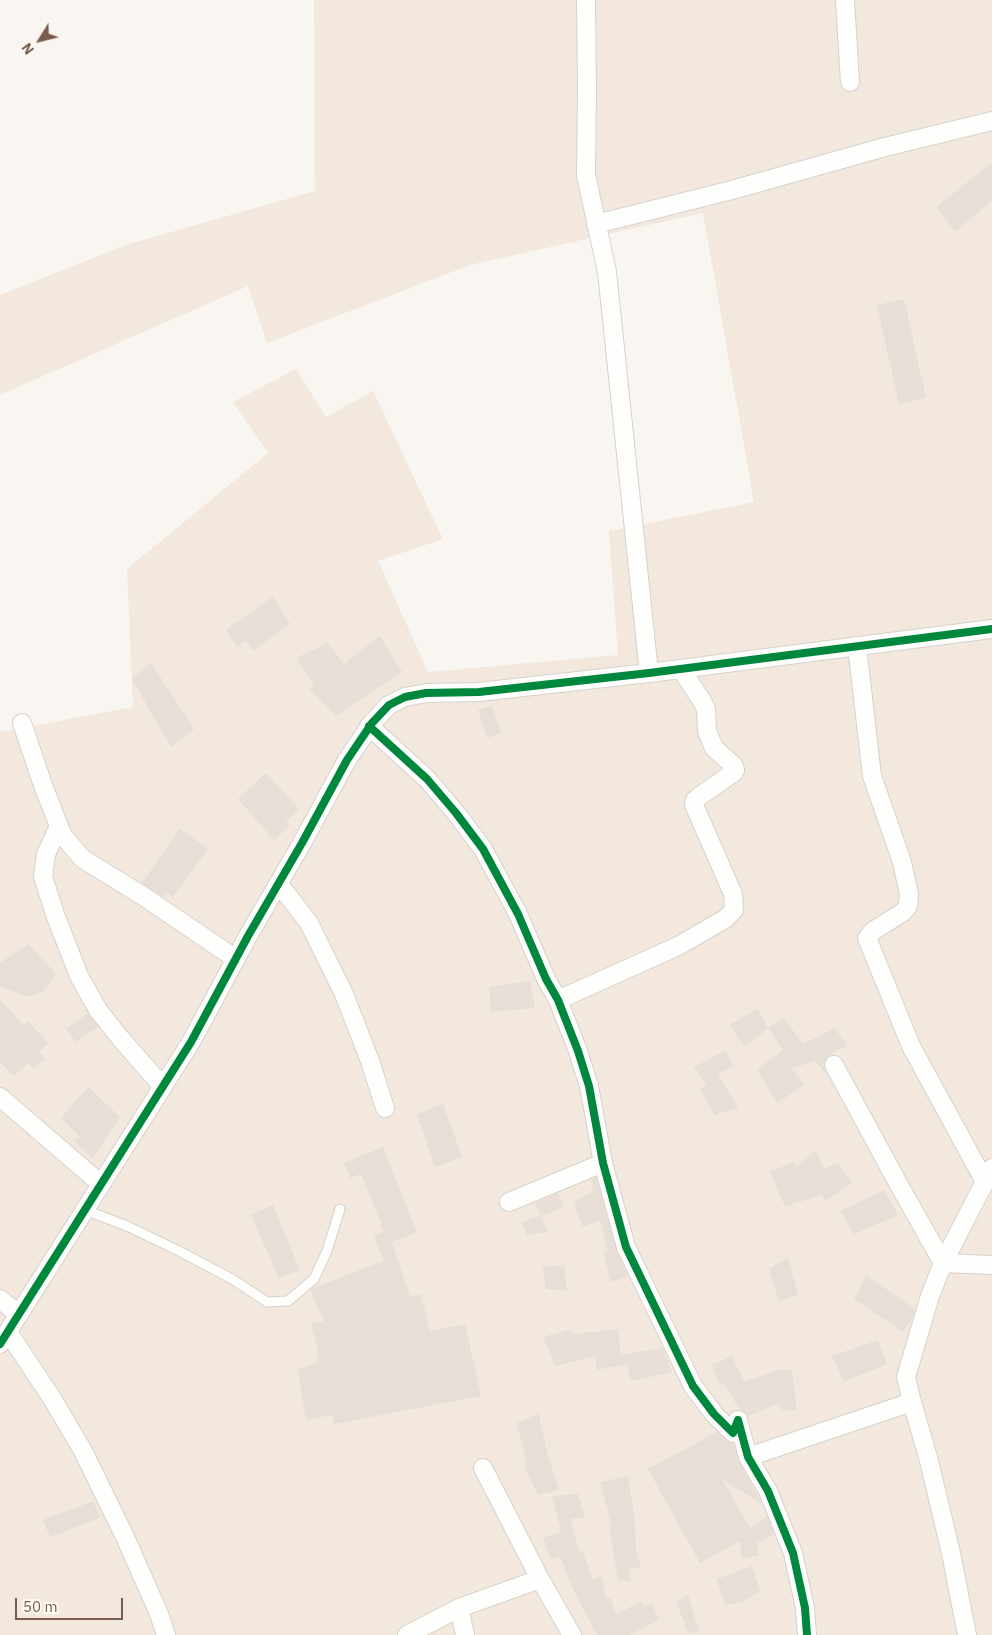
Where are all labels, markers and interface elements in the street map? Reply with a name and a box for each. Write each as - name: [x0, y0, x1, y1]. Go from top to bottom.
- north arrow: [15, 15, 65, 65]
- text: N: [18, 39, 38, 58]
- scale bar: [18, 1588, 125, 1620]
- text: 50 m: [23, 1597, 58, 1616]

